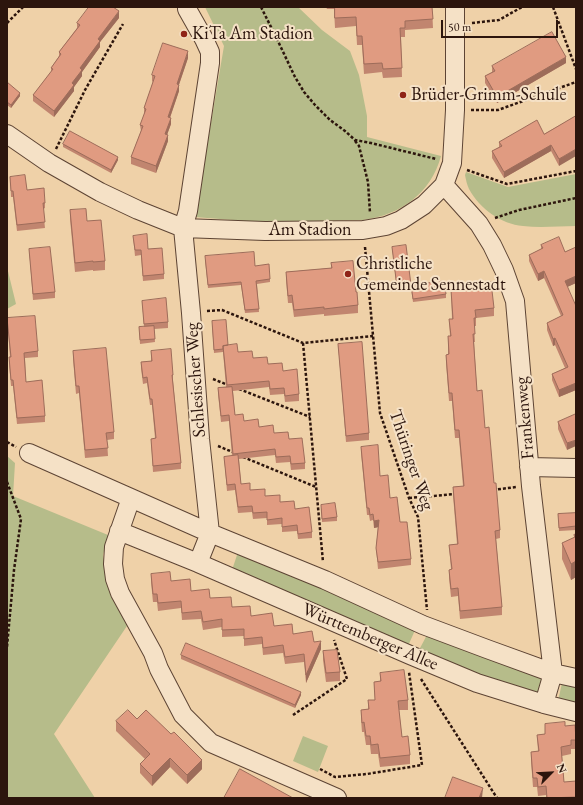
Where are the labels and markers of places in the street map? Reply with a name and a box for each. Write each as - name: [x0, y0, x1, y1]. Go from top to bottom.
- place label: KiTa Am Stadion: [192, 23, 313, 45]
- marker: KiTa Am Stadion: [179, 29, 189, 39]
- place label: Brüder-Grimm-Schule: [411, 84, 566, 106]
- marker: Brüder-Grimm-Schule: [398, 90, 408, 100]
- place label: Christliche Gemeinde Sennestadt: [356, 253, 506, 296]
- marker: Christliche Gemeinde Sennestadt: [343, 269, 353, 279]

